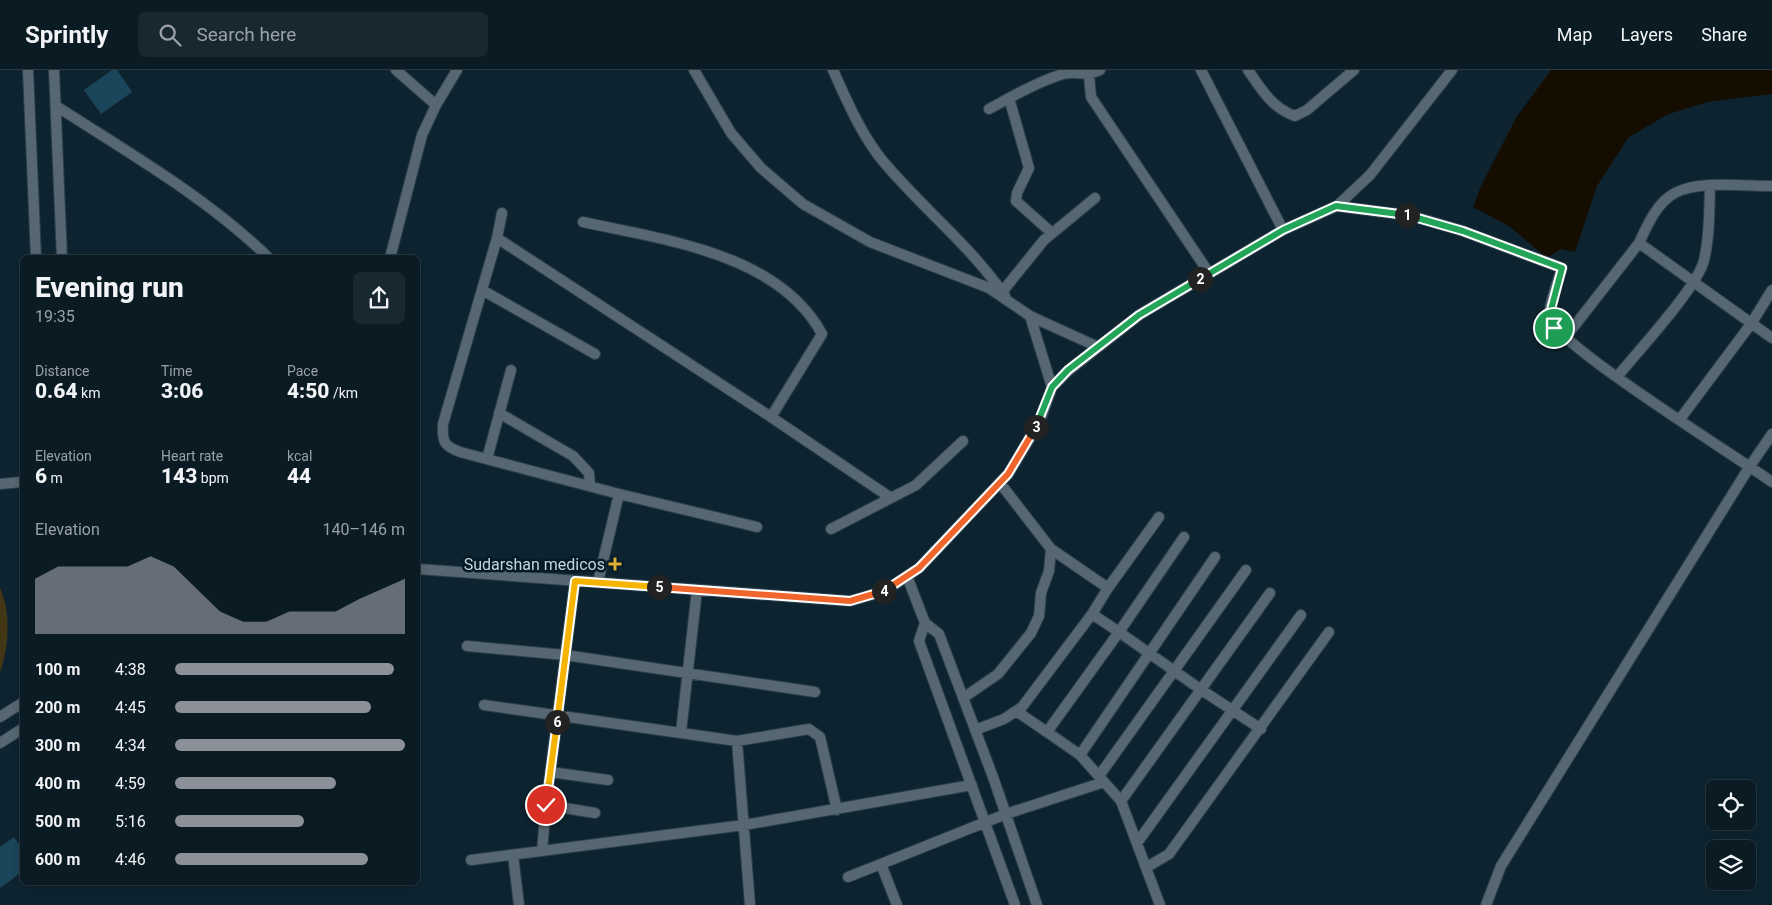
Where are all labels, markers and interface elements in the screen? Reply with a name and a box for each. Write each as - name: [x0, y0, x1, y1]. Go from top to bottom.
- search box: [138, 12, 488, 57]
- text: Sprintly: [25, 21, 108, 49]
- icon: search: [156, 21, 184, 49]
- text: Search here: [196, 23, 296, 46]
- text: Map: [1557, 24, 1592, 45]
- text: Layers: [1620, 24, 1673, 45]
- text: Share: [1701, 24, 1747, 45]
- pin: 1: [1394, 202, 1420, 228]
- text: 1: [1403, 207, 1412, 223]
- pin: 2: [1188, 266, 1212, 292]
- text: Evening run: [35, 271, 184, 304]
- text: 2: [1196, 271, 1205, 287]
- button: share: [353, 272, 405, 324]
- text: 19:35: [35, 307, 75, 326]
- pin: [1533, 307, 1575, 349]
- icon: arrive: [1540, 314, 1568, 342]
- text: Distance: [35, 363, 90, 379]
- text: Time: [161, 363, 192, 379]
- text: Pace: [287, 363, 318, 379]
- text: 0.64: [35, 379, 78, 403]
- text: 3:06: [161, 379, 203, 403]
- text: 4:50: [287, 379, 329, 403]
- text: km: [78, 385, 100, 401]
- text: /km: [329, 385, 358, 401]
- pin: 3: [1024, 414, 1048, 440]
- text: 3: [1032, 419, 1041, 435]
- text: Elevation: [35, 448, 92, 464]
- text: Heart rate: [161, 448, 223, 464]
- text: kcal: [287, 448, 312, 464]
- text: 6: [35, 464, 47, 488]
- text: 143: [161, 464, 197, 488]
- text: 44: [287, 464, 311, 488]
- text: m: [47, 470, 63, 486]
- text: bpm: [197, 470, 229, 486]
- text: Elevation: [35, 520, 100, 539]
- text: 140–146 m: [323, 520, 405, 539]
- place label: Sudarshan medicos: [464, 555, 605, 574]
- marker: Sudarshan medicos: [609, 558, 621, 570]
- pin: 5: [646, 574, 672, 600]
- pin: 4: [872, 578, 896, 604]
- text: 5: [655, 579, 664, 595]
- text: 4: [880, 583, 889, 599]
- text: 100 m: [35, 660, 80, 679]
- text: 4:38: [115, 660, 146, 679]
- text: 200 m: [35, 698, 80, 717]
- text: 4:45: [115, 698, 146, 717]
- pin: 6: [544, 710, 570, 734]
- text: 6: [553, 714, 562, 730]
- text: 300 m: [35, 736, 80, 755]
- text: 4:34: [115, 736, 146, 755]
- text: 400 m: [35, 774, 80, 793]
- text: 4:59: [115, 774, 146, 793]
- map controls: [1706, 780, 1756, 890]
- button: locate: [1706, 780, 1756, 830]
- pin: [525, 784, 567, 826]
- icon: check: [532, 791, 560, 819]
- text: 500 m: [35, 812, 80, 831]
- text: 5:16: [115, 812, 146, 831]
- button: layers: [1706, 840, 1756, 890]
- text: 600 m: [35, 850, 80, 869]
- text: 4:46: [115, 850, 146, 869]

